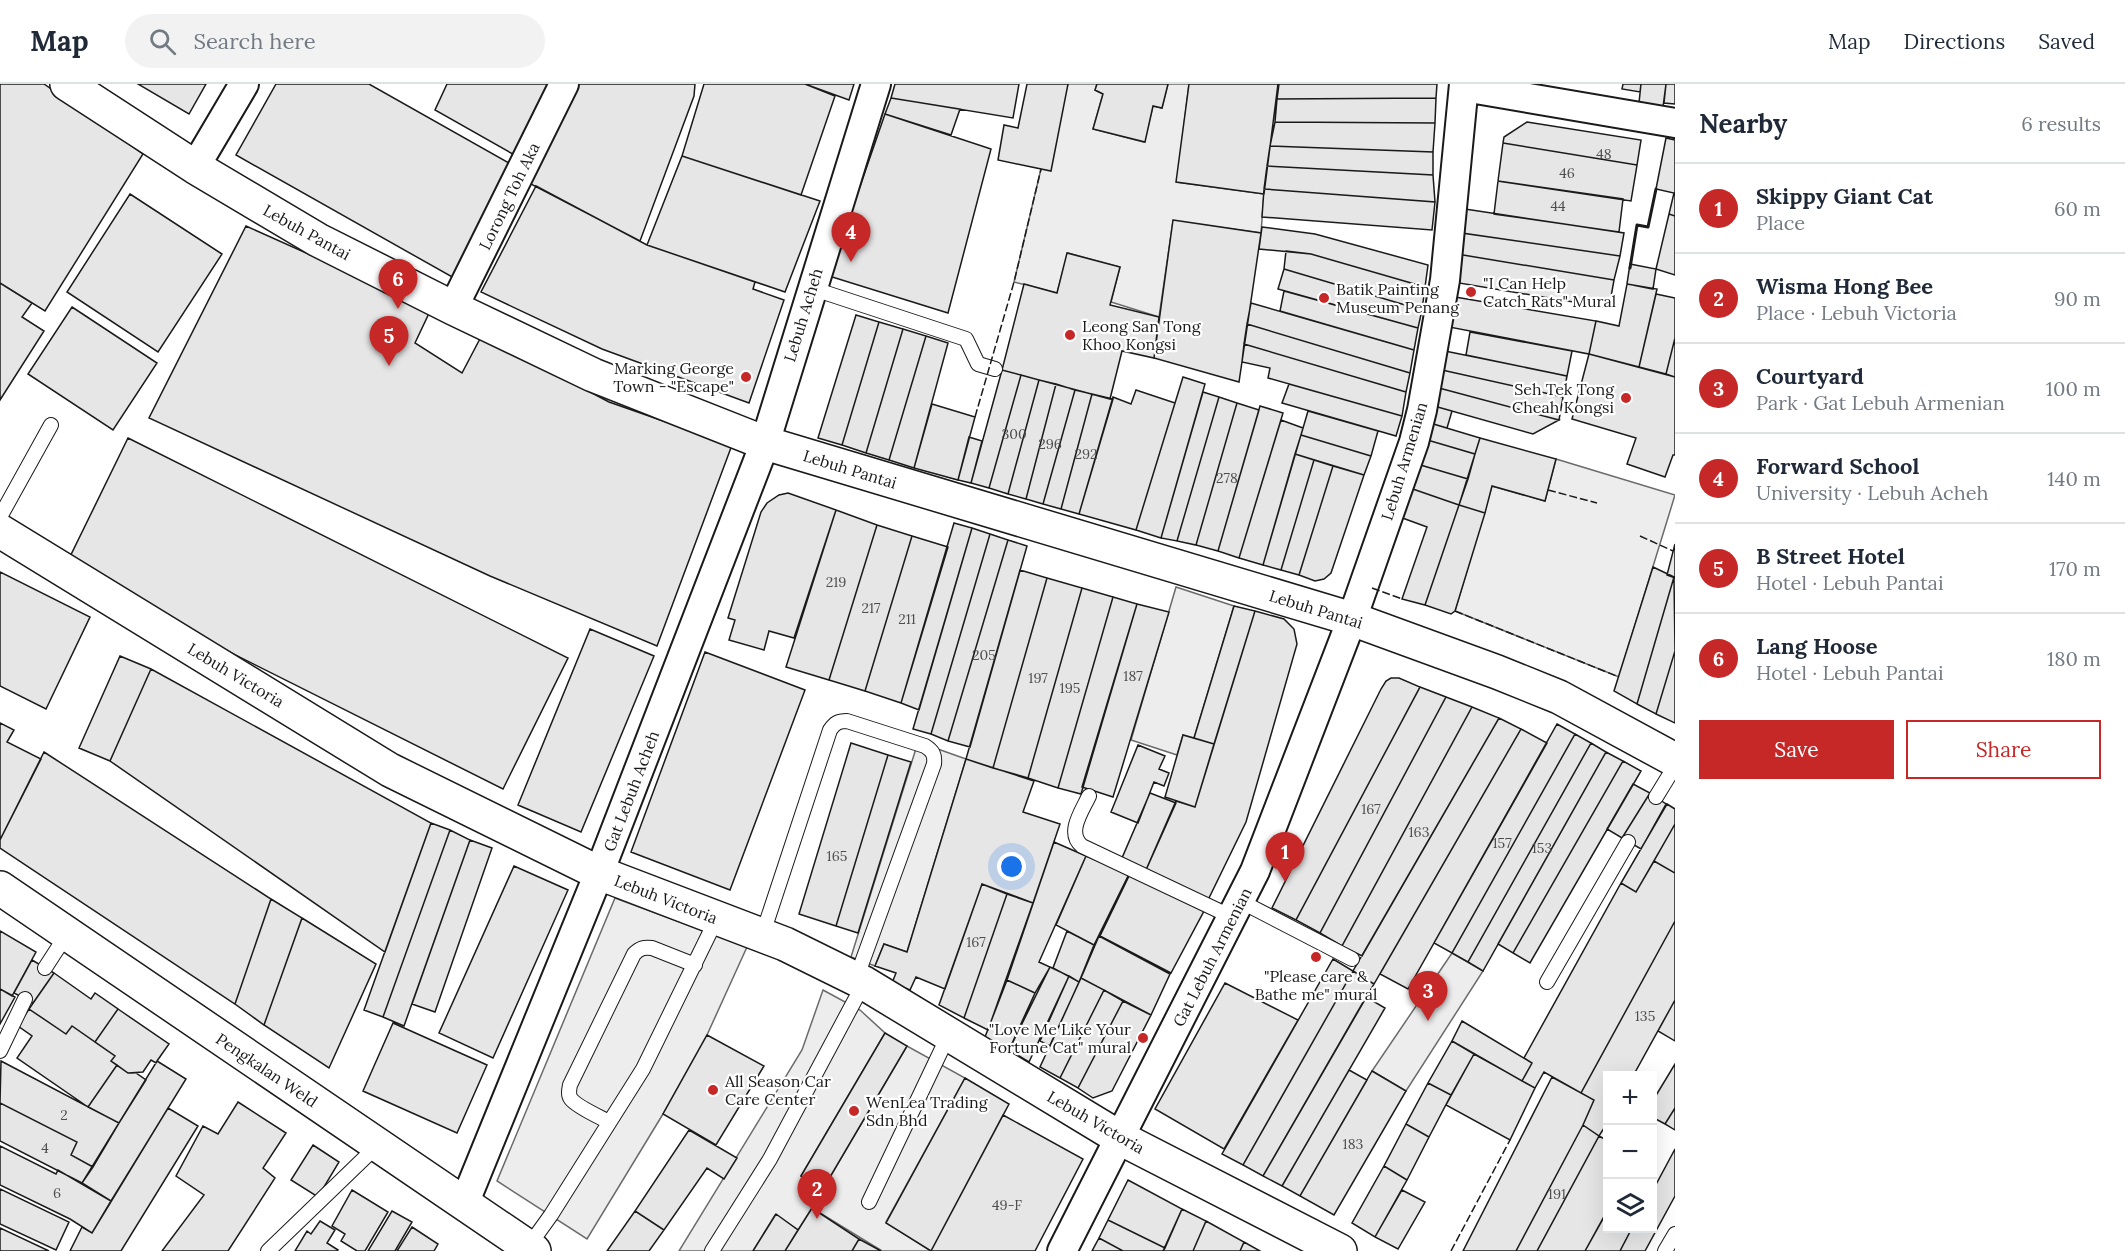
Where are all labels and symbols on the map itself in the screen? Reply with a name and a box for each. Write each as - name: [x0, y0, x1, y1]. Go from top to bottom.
- street label: Lorong Toh Aka: [474, 139, 544, 253]
- house number: 48: [1596, 145, 1612, 163]
- house number: 46: [1559, 164, 1575, 182]
- house number: 44: [1550, 197, 1566, 215]
- street label: Lebuh Pantai: [260, 200, 354, 264]
- pin: 4: [832, 212, 870, 262]
- pin: 6: [378, 260, 418, 309]
- street label: Lebuh Acheh: [779, 265, 827, 364]
- place label: "I Can Help Catch Rats" Mural: [1483, 273, 1616, 311]
- place label: Batik Painting Museum Penang: [1336, 279, 1460, 317]
- marker: "I Can Help Catch Rats" Mural: [1464, 285, 1478, 299]
- marker: Batik Painting Museum Penang: [1317, 291, 1331, 305]
- pin: 5: [370, 316, 408, 366]
- place label: Leong San Tong Khoo Kongsi: [1082, 316, 1202, 354]
- marker: Leong San Tong Khoo Kongsi: [1063, 328, 1077, 342]
- place label: Marking George Town - "Escape": [613, 358, 734, 396]
- marker: Marking George Town - "Escape": [739, 370, 753, 384]
- place label: Seh Tek Tong Cheah Kongsi: [1512, 379, 1615, 417]
- marker: Seh Tek Tong Cheah Kongsi: [1619, 391, 1633, 405]
- street label: Lebuh Armenian: [1377, 399, 1432, 523]
- house number: 300: [1001, 425, 1027, 443]
- house number: 296: [1038, 435, 1062, 453]
- street label: Lebuh Pantai: [801, 445, 899, 493]
- house number: 292: [1074, 445, 1098, 463]
- house number: 278: [1216, 469, 1238, 487]
- house number: 219: [826, 573, 846, 591]
- street label: Lebuh Pantai: [1267, 585, 1365, 633]
- house number: 217: [861, 599, 881, 617]
- house number: 211: [898, 610, 916, 628]
- street label: Lebuh Victoria: [184, 638, 288, 712]
- house number: 205: [972, 646, 996, 664]
- house number: 187: [1123, 667, 1143, 685]
- house number: 197: [1028, 669, 1048, 687]
- house number: 195: [1060, 679, 1080, 697]
- street label: Gat Lebuh Acheh: [599, 727, 663, 854]
- house number: 167: [1361, 800, 1381, 818]
- house number: 163: [1409, 823, 1430, 841]
- pin: 1: [1266, 832, 1304, 882]
- house number: 157: [1492, 834, 1512, 852]
- house number: 153: [1532, 839, 1552, 857]
- house number: 165: [827, 847, 847, 865]
- your location: [997, 852, 1026, 881]
- street label: Lebuh Victoria: [612, 870, 720, 928]
- street label: Gat Lebuh Armenian: [1168, 884, 1256, 1030]
- house number: 167: [966, 933, 986, 951]
- marker: "Please care & Bathe me" mural: [1309, 950, 1323, 964]
- place label: "Please care & Bathe me" mural: [1255, 966, 1377, 1004]
- pin: 3: [1408, 972, 1448, 1021]
- house number: 135: [1635, 1007, 1655, 1025]
- place label: "Love Me Like Your Fortune Cat" mural: [989, 1019, 1131, 1057]
- street label: Pengkalan Weld: [212, 1029, 322, 1112]
- marker: "Love Me Like Your Fortune Cat" mural: [1136, 1031, 1150, 1045]
- place label: All Season Car Care Center: [724, 1071, 831, 1109]
- marker: All Season Car Care Center: [706, 1083, 720, 1097]
- street label: Lebuh Victoria: [1044, 1086, 1148, 1158]
- place label: WenLea Trading Sdn Bhd: [866, 1092, 989, 1130]
- marker: WenLea Trading Sdn Bhd: [847, 1104, 861, 1118]
- house number: 2: [60, 1106, 68, 1124]
- house number: 183: [1343, 1135, 1364, 1153]
- house number: 4: [41, 1139, 49, 1157]
- pin: 2: [798, 1170, 836, 1219]
- house number: 6: [53, 1184, 61, 1202]
- house number: 191: [1548, 1185, 1566, 1203]
- house number: 49-F: [992, 1196, 1022, 1214]

